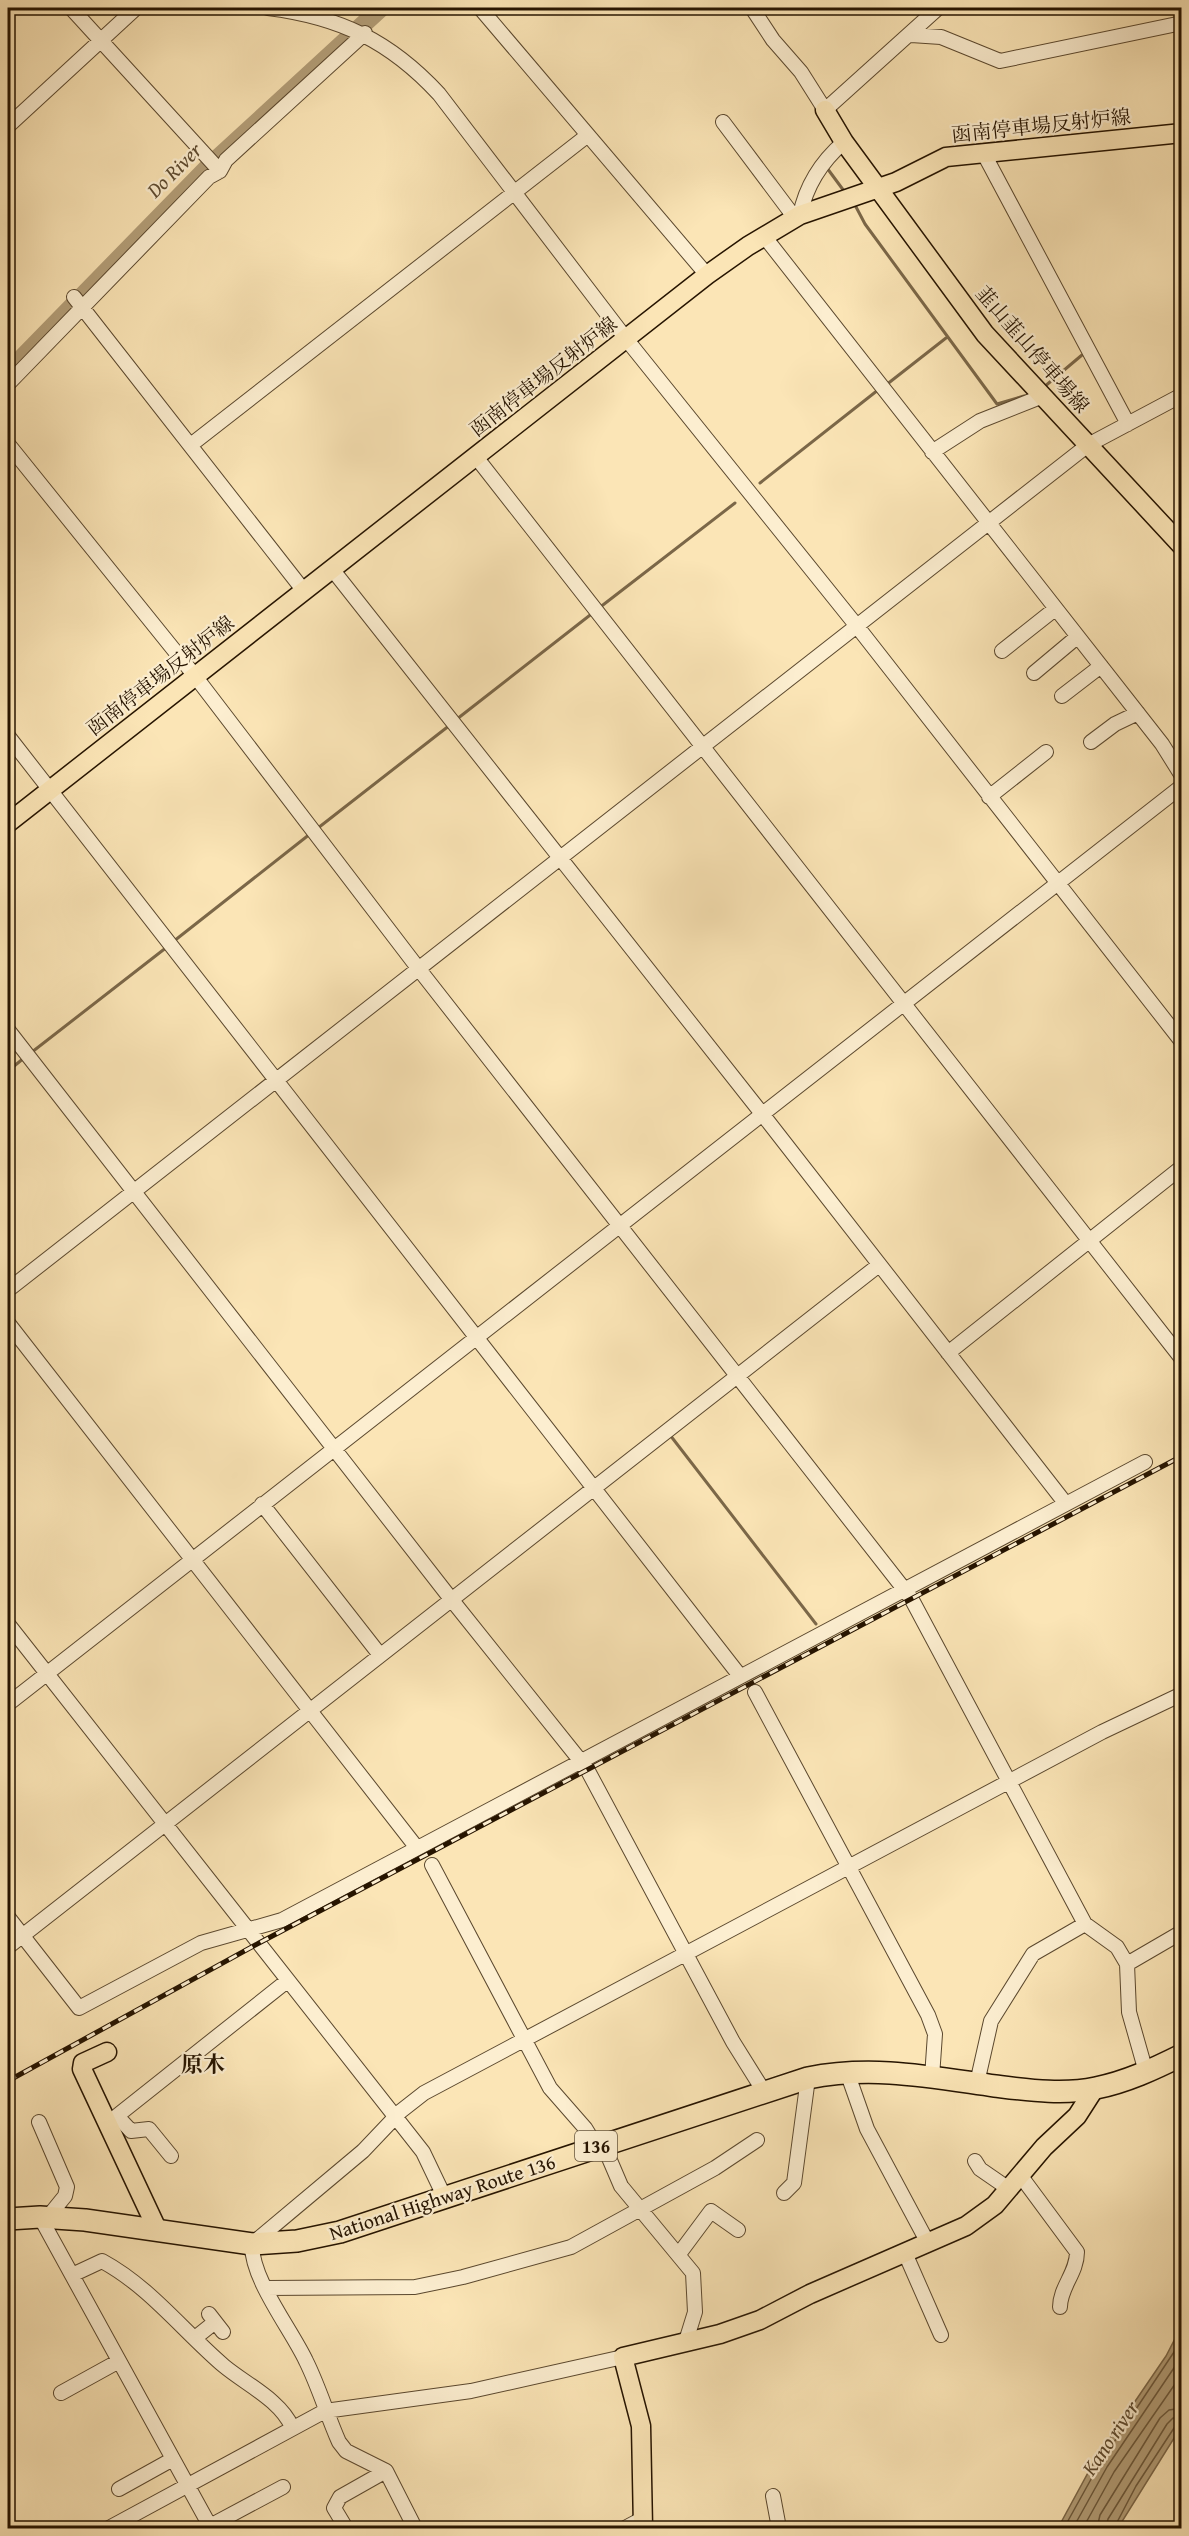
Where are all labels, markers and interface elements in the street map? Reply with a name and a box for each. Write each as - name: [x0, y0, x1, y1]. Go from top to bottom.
- street label: 函南停車場反射炉線: [950, 101, 1132, 149]
- water label: Do River: [139, 134, 210, 205]
- street label: 韮山韮山停車場線: [970, 279, 1096, 419]
- street label: 函南停車場反射炉線: [463, 309, 623, 443]
- street label: 函南停車場反射炉線: [80, 608, 240, 742]
- district label: 原木: [181, 2048, 225, 2080]
- road number: 136: [575, 2131, 617, 2161]
- street label: National Highway Route 136: [325, 2147, 559, 2247]
- water label: Kano river: [1073, 2394, 1147, 2482]

